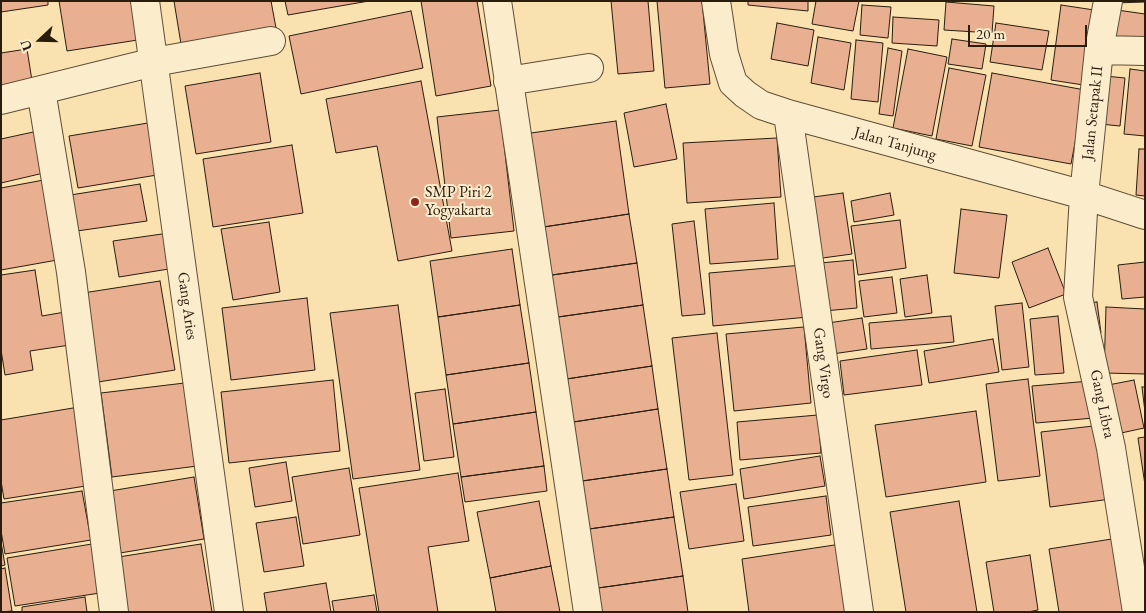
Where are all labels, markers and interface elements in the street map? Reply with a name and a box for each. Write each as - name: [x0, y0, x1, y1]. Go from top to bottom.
- north arrow: [15, 15, 65, 65]
- scale bar: [971, 15, 1090, 47]
- text: 20 m: [976, 24, 1005, 43]
- text: U: [16, 37, 36, 53]
- street label: Jalan Setapak II: [1079, 65, 1107, 161]
- street label: Jalan Tanjung: [851, 123, 939, 165]
- place label: SMP Piri 2 Yogyakarta: [425, 183, 492, 221]
- marker: SMP Piri 2 Yogyakarta: [409, 196, 421, 208]
- street label: Gang Aries: [173, 271, 201, 341]
- street label: Gang Virgo: [809, 326, 837, 400]
- street label: Gang Libra: [1085, 368, 1119, 440]

